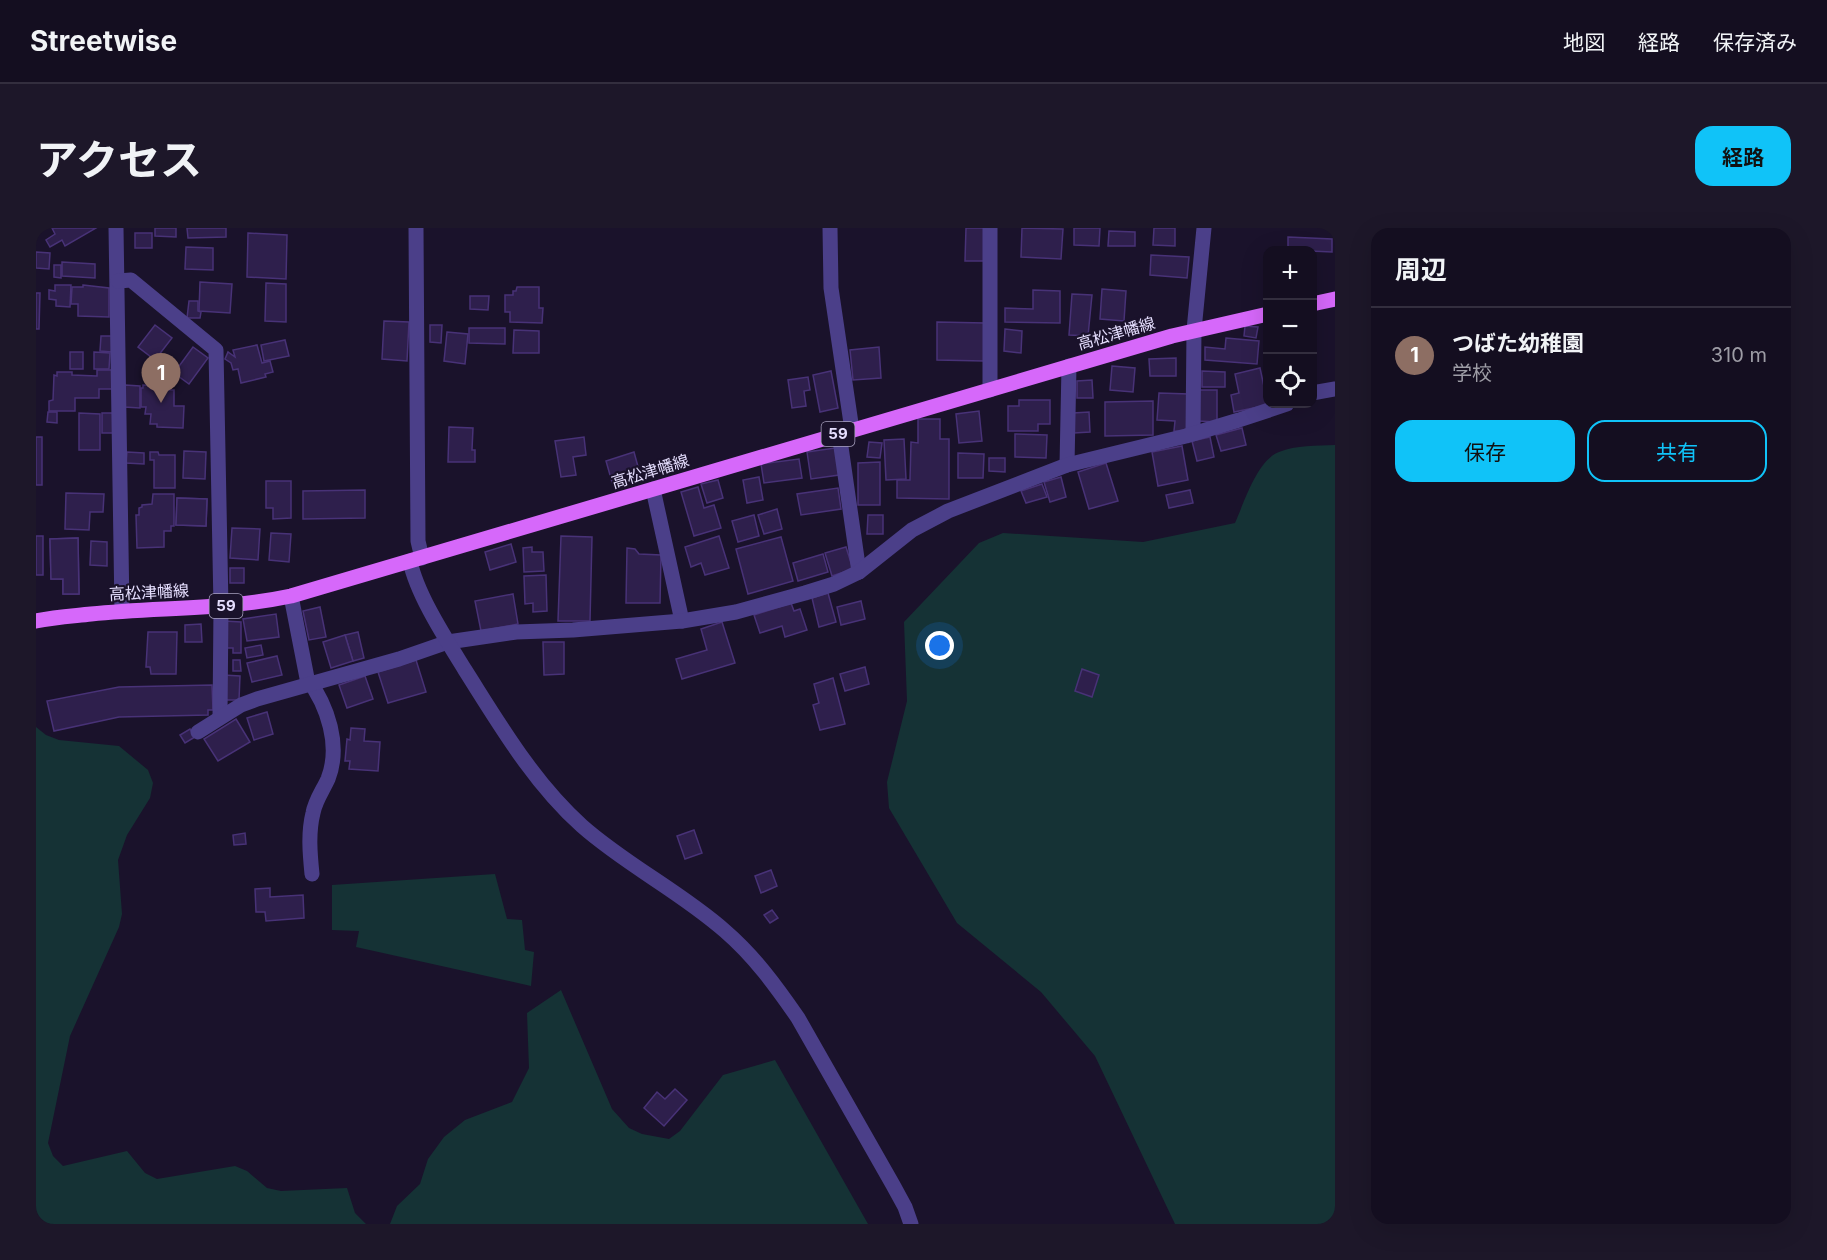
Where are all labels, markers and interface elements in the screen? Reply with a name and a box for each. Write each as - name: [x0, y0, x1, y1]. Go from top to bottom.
- text: Streetwise: [30, 24, 177, 58]
- text: 地図: [1563, 30, 1605, 55]
- text: 経路: [1638, 30, 1680, 55]
- text: 保存済み: [1713, 30, 1797, 55]
- button: 経路: [1695, 126, 1791, 186]
- text: アクセス: [36, 134, 202, 185]
- map controls: [1263, 246, 1317, 408]
- button: +: [1263, 246, 1317, 300]
- text: 周辺: [1395, 254, 1447, 285]
- button: −: [1263, 300, 1317, 354]
- street label: 高松津幡線: [1075, 312, 1157, 354]
- text: つばた幼稚園: [1452, 330, 1584, 356]
- text: 1: [1410, 343, 1419, 367]
- text: 310 m: [1711, 343, 1767, 367]
- pin: 1: [142, 354, 180, 403]
- button: locate: [1263, 354, 1317, 408]
- text: 学校: [1452, 361, 1492, 385]
- button: 保存: [1395, 420, 1575, 482]
- button: 共有: [1587, 420, 1767, 482]
- road number: 59: [822, 422, 854, 446]
- street label: 高松津幡線: [609, 450, 691, 492]
- street label: 高松津幡線: [109, 580, 189, 604]
- road number: 59: [210, 594, 243, 618]
- your location: [925, 631, 954, 660]

